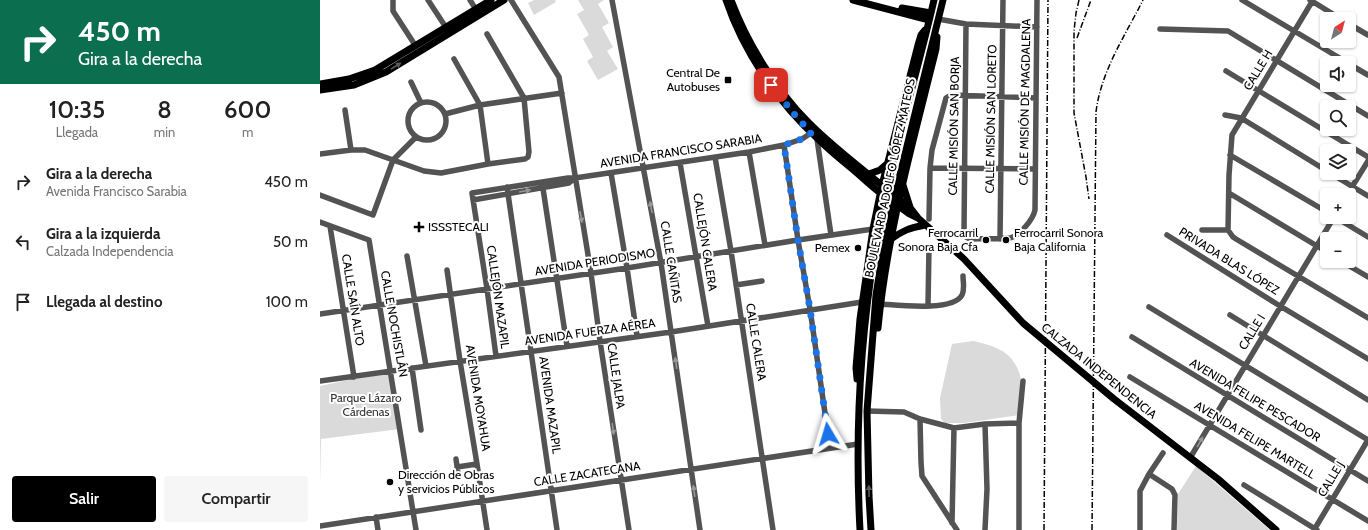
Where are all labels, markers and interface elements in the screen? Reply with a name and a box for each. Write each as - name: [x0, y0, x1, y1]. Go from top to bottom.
- north arrow: [1320, 12, 1356, 48]
- map controls: [1320, 12, 1356, 268]
- text: 450 m: [78, 14, 161, 48]
- icon: right: [12, 16, 64, 68]
- street label: CALLE MISIÓN DE MAGDALENA: [1016, 18, 1033, 186]
- street label: CALLE MISIÓN SAN LORETO: [982, 44, 999, 194]
- street label: CALLE H: [1240, 47, 1275, 93]
- text: Gira a la derecha: [78, 48, 202, 70]
- street label: CALLE MISIÓN SAN BORJA: [945, 56, 962, 196]
- button: sound: [1320, 56, 1356, 92]
- one-way arrow: [390, 62, 402, 69]
- place label: Central De Autobuses: [666, 65, 720, 94]
- pin: [754, 68, 788, 102]
- icon: arrive: [760, 74, 782, 96]
- marker: Central De Autobuses: [723, 75, 733, 85]
- street label: BOULEVARD ADOLFO LÓPEZ MATEOS: [861, 77, 918, 279]
- text: 10:35: [49, 95, 105, 124]
- text: 8: [157, 95, 172, 124]
- text: 600: [224, 95, 271, 124]
- button: search: [1320, 100, 1356, 136]
- text: Llegada: [56, 124, 98, 140]
- text: min: [154, 124, 175, 140]
- text: m: [242, 124, 253, 140]
- street label: AVENIDA FRANCISCO SARABIA: [599, 130, 763, 171]
- button: layers: [1320, 144, 1356, 180]
- text: Gira a la derecha: [46, 165, 152, 183]
- icon: right: [12, 171, 34, 193]
- text: 450 m: [264, 173, 308, 191]
- text: Avenida Francisco Sarabia: [46, 183, 187, 199]
- one-way arrow: [519, 188, 531, 194]
- button: +: [1320, 188, 1356, 224]
- street label: CALLEJÓN CALERA: [690, 192, 721, 293]
- one-way arrow: [648, 201, 654, 213]
- one-way arrow: [579, 211, 585, 223]
- place label: ISSSTECALI: [428, 219, 489, 234]
- street label: CALLE CAÑITAS: [658, 220, 685, 304]
- marker: ISSSTECALI: [413, 221, 425, 233]
- street label: PRIVADA BLAS LÓPEZ: [1176, 224, 1282, 298]
- text: Gira a la izquierda: [46, 225, 160, 243]
- place label: Ferrocarril Sonora Baja Cfa: [898, 225, 978, 254]
- place label: Ferrocarril Sonora Baja California: [1014, 225, 1103, 254]
- icon: left: [12, 231, 34, 253]
- button: −: [1320, 232, 1356, 268]
- text: 50 m: [273, 233, 308, 251]
- marker: Ferrocarril Sonora Baja Cfa: [981, 235, 991, 245]
- marker: Ferrocarril Sonora Baja California: [1001, 235, 1011, 245]
- place label: Pemex: [815, 240, 850, 255]
- text: Calzada Independencia: [46, 243, 174, 259]
- marker: Pemex: [853, 243, 863, 253]
- street label: CALLEJÓN MAZAPIL: [484, 244, 513, 349]
- street label: AVENIDA PERIODISMO: [534, 245, 656, 278]
- street label: CALLE SAÍN ALTO: [339, 253, 368, 347]
- street label: CALLE NOCHISTLÁN: [378, 269, 411, 378]
- icon: arrive: [12, 291, 34, 313]
- text: Llegada al destino: [46, 293, 162, 311]
- text: 100 m: [266, 293, 308, 311]
- street label: CALLE CALERA: [743, 302, 770, 382]
- street label: CALLE I: [1235, 311, 1268, 352]
- street label: AVENIDA FUERZA AÉREA: [524, 315, 657, 348]
- street label: CALZADA INDEPENDENCIA: [1039, 319, 1160, 422]
- street label: CALLE JALPA: [604, 342, 629, 410]
- street label: AVENIDA MOYAHUA: [463, 344, 494, 453]
- street label: AVENIDA MAZAPIL: [536, 355, 565, 455]
- street label: AVENIDA FELIPE PESCADOR: [1187, 355, 1324, 445]
- one-way arrow: [673, 357, 679, 369]
- park label: Parque Lázaro Cárdenas: [330, 390, 402, 419]
- street label: AVENIDA FELIPE MARTELL: [1192, 397, 1318, 482]
- position arrow: [807, 413, 849, 455]
- one-way arrow: [610, 423, 616, 435]
- one-way arrow: [1196, 436, 1203, 448]
- street label: CALLE ZACATECANA: [533, 458, 642, 489]
- street label: CALLE J: [1314, 458, 1347, 499]
- place label: Dirección de Obras y servicios Públicos: [398, 467, 494, 496]
- button: Salir: [12, 476, 156, 522]
- button: Compartir: [164, 476, 308, 522]
- marker: Dirección de Obras y servicios Públicos: [385, 477, 395, 487]
- one-way arrow: [866, 484, 872, 497]
- one-way arrow: [691, 485, 697, 498]

